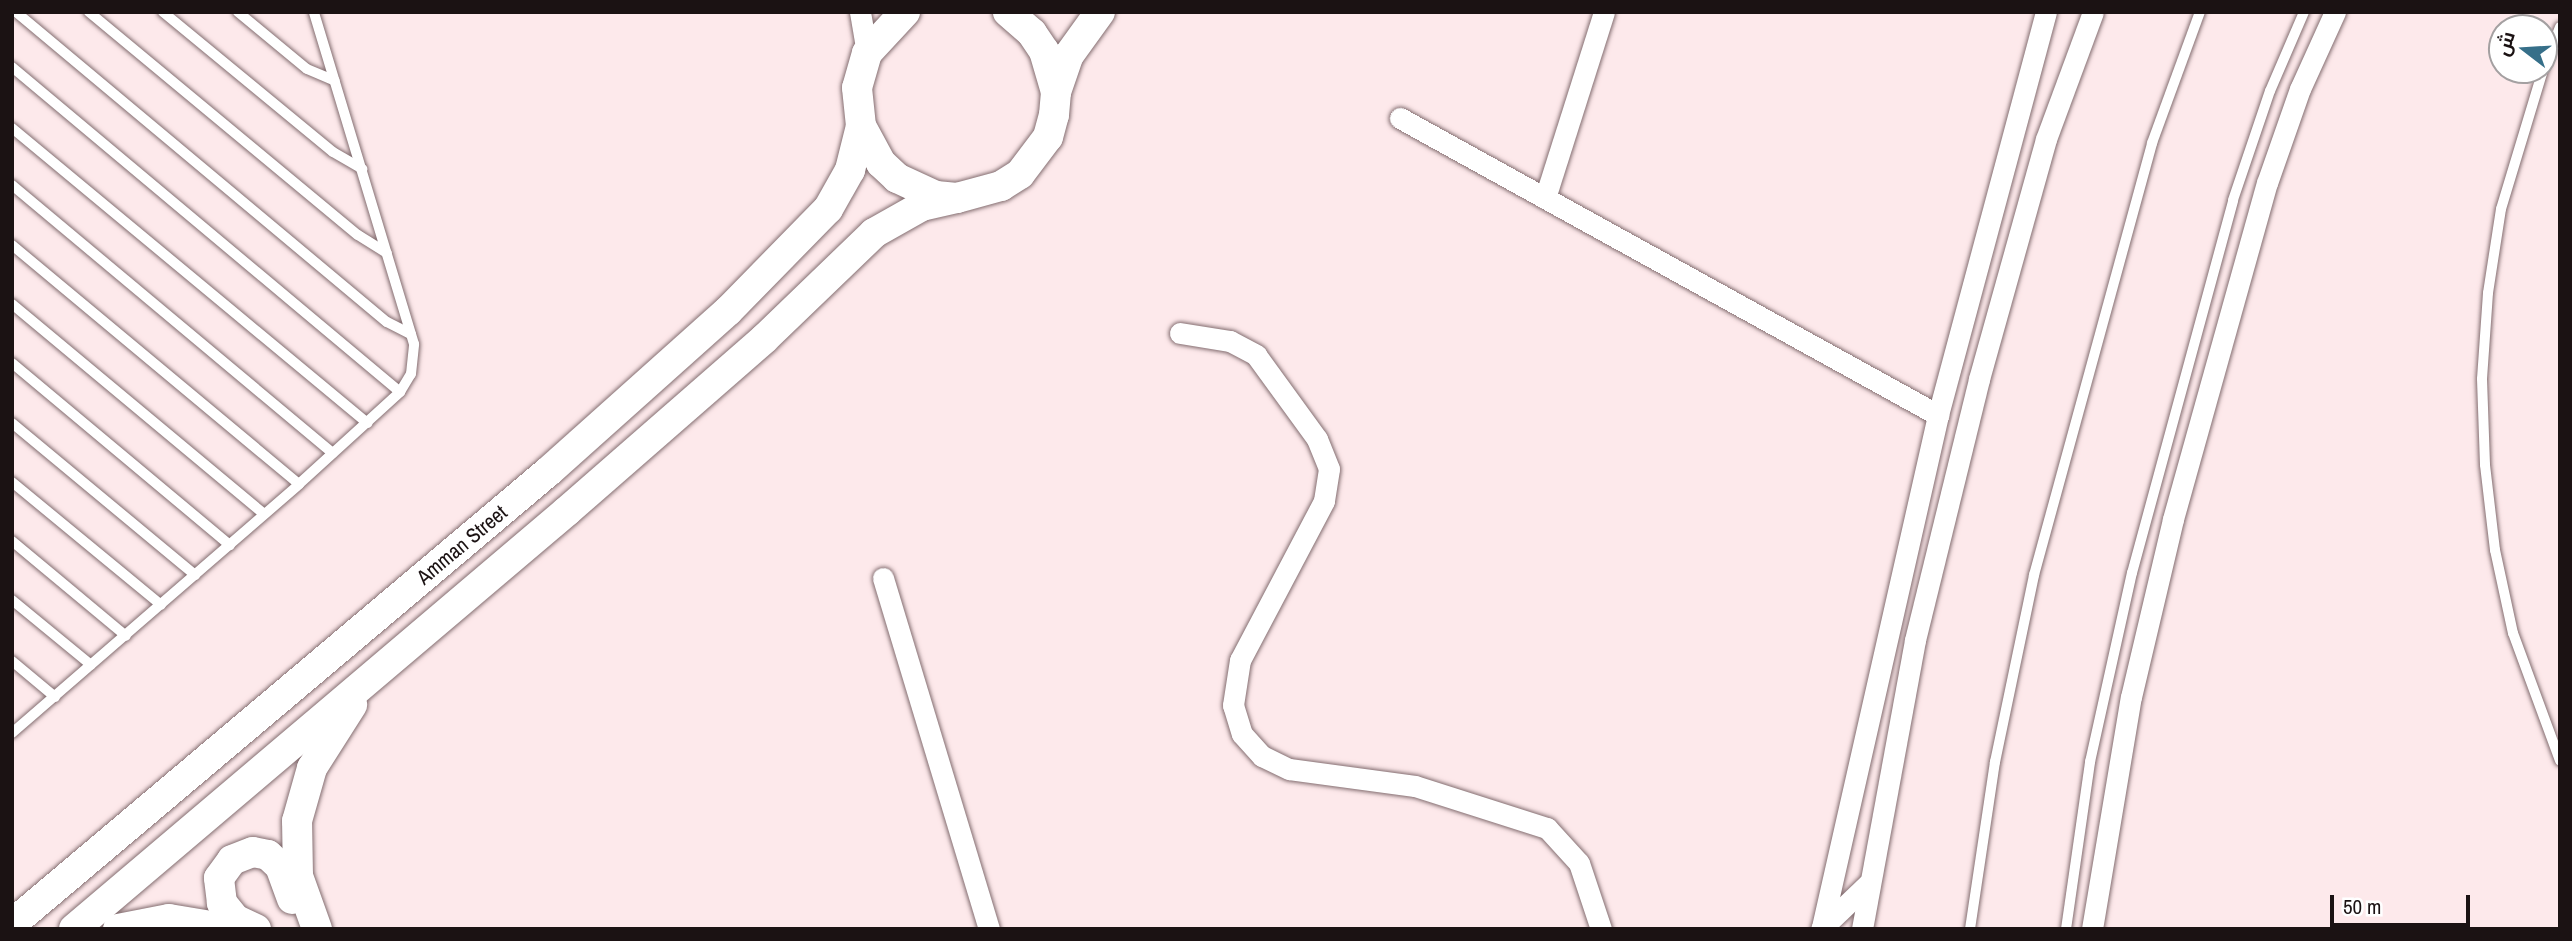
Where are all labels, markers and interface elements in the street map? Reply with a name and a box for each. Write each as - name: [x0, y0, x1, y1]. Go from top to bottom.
- north arrow: [2488, 14, 2558, 84]
- text: ش: [2489, 28, 2521, 59]
- street label: Amman Street: [412, 500, 512, 590]
- scale bar: [2334, 881, 2474, 925]
- text: 50 m: [2343, 892, 2381, 921]

